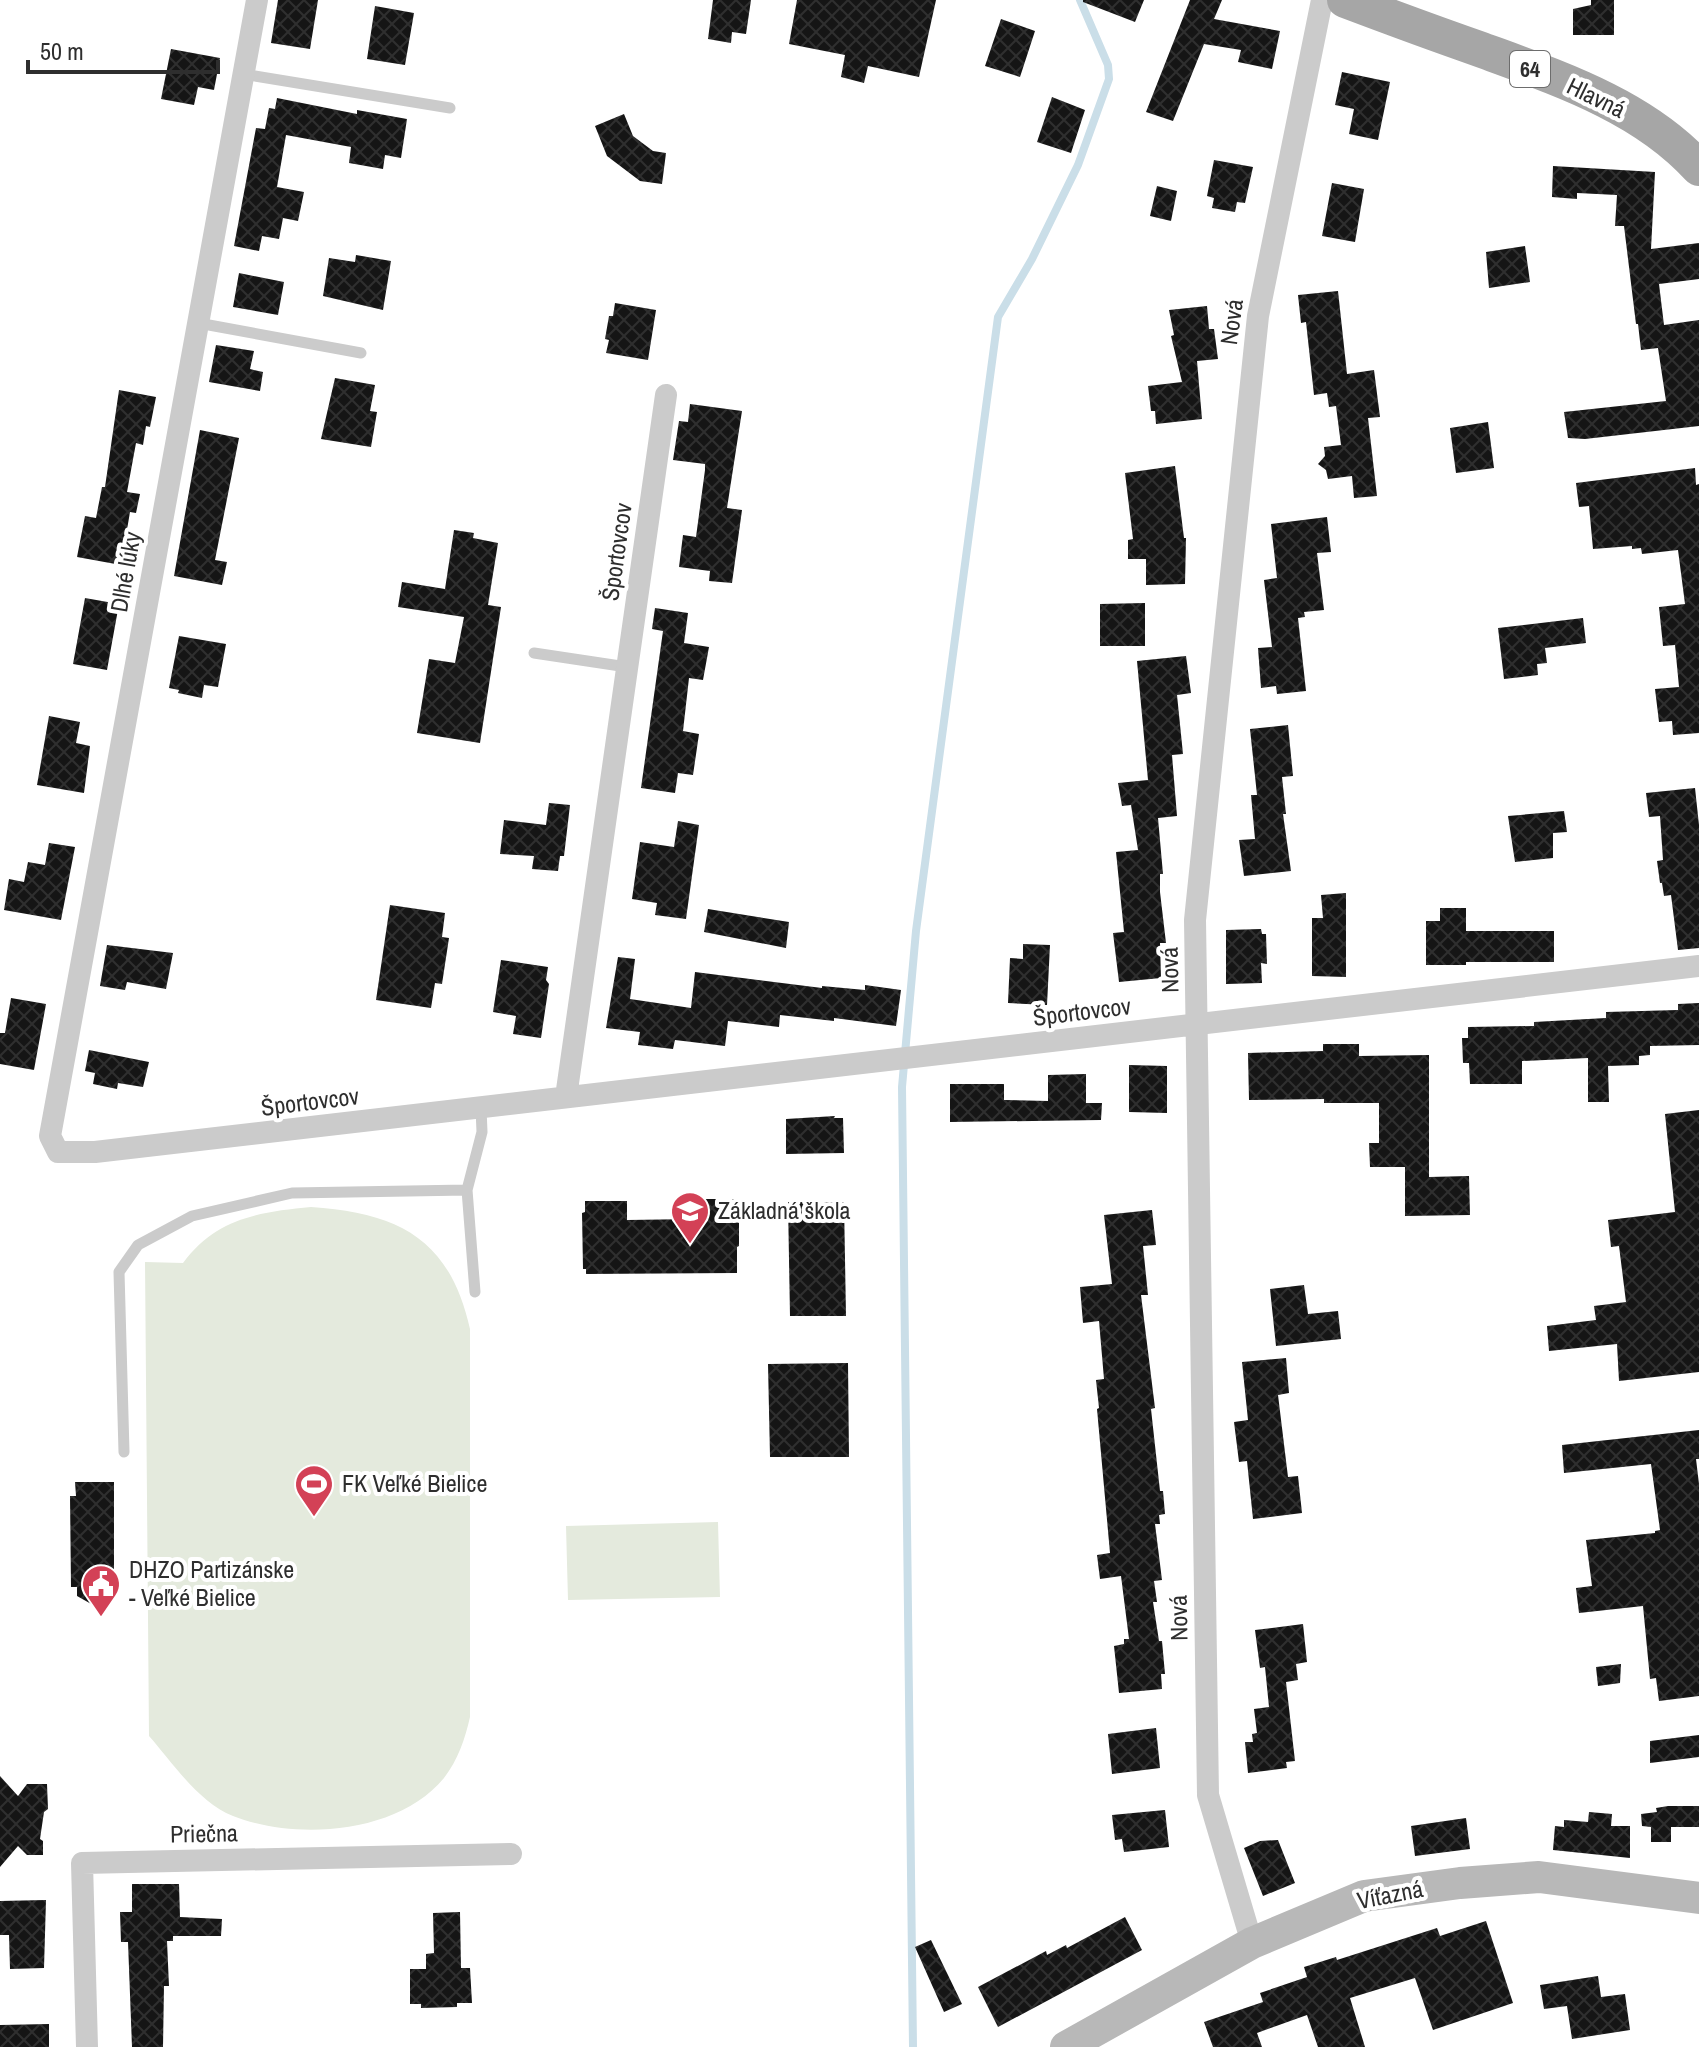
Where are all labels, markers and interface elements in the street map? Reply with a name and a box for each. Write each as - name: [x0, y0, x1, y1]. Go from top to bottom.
- scale bar: [28, 24, 218, 74]
- text: 50 m: [40, 35, 84, 67]
- road number: 64: [1510, 51, 1550, 87]
- street label: Hlavná: [1562, 69, 1631, 125]
- street label: Nová: [1212, 297, 1250, 347]
- street label: Športovcov: [593, 501, 639, 603]
- street label: Dlhé lúky: [102, 529, 148, 614]
- street label: Nová: [1153, 947, 1185, 993]
- street label: Športovcov: [1031, 989, 1133, 1033]
- street label: Športovcov: [259, 1079, 361, 1123]
- school or university icon: Základná škola: [669, 1190, 711, 1245]
- place label: Základná škola: [718, 1194, 850, 1226]
- sports icon: FK Veľké Bielice: [293, 1463, 335, 1518]
- place label: FK Veľké Bielice: [342, 1467, 487, 1499]
- place label: DHZO Partizánske - Veľké Bielice: [129, 1553, 294, 1613]
- public building icon: DHZO Partizánske - Veľké Bielice: [80, 1563, 122, 1618]
- street label: Nová: [1162, 1595, 1194, 1641]
- street label: Priečna: [170, 1816, 238, 1850]
- street label: Víťazná: [1354, 1872, 1426, 1916]

